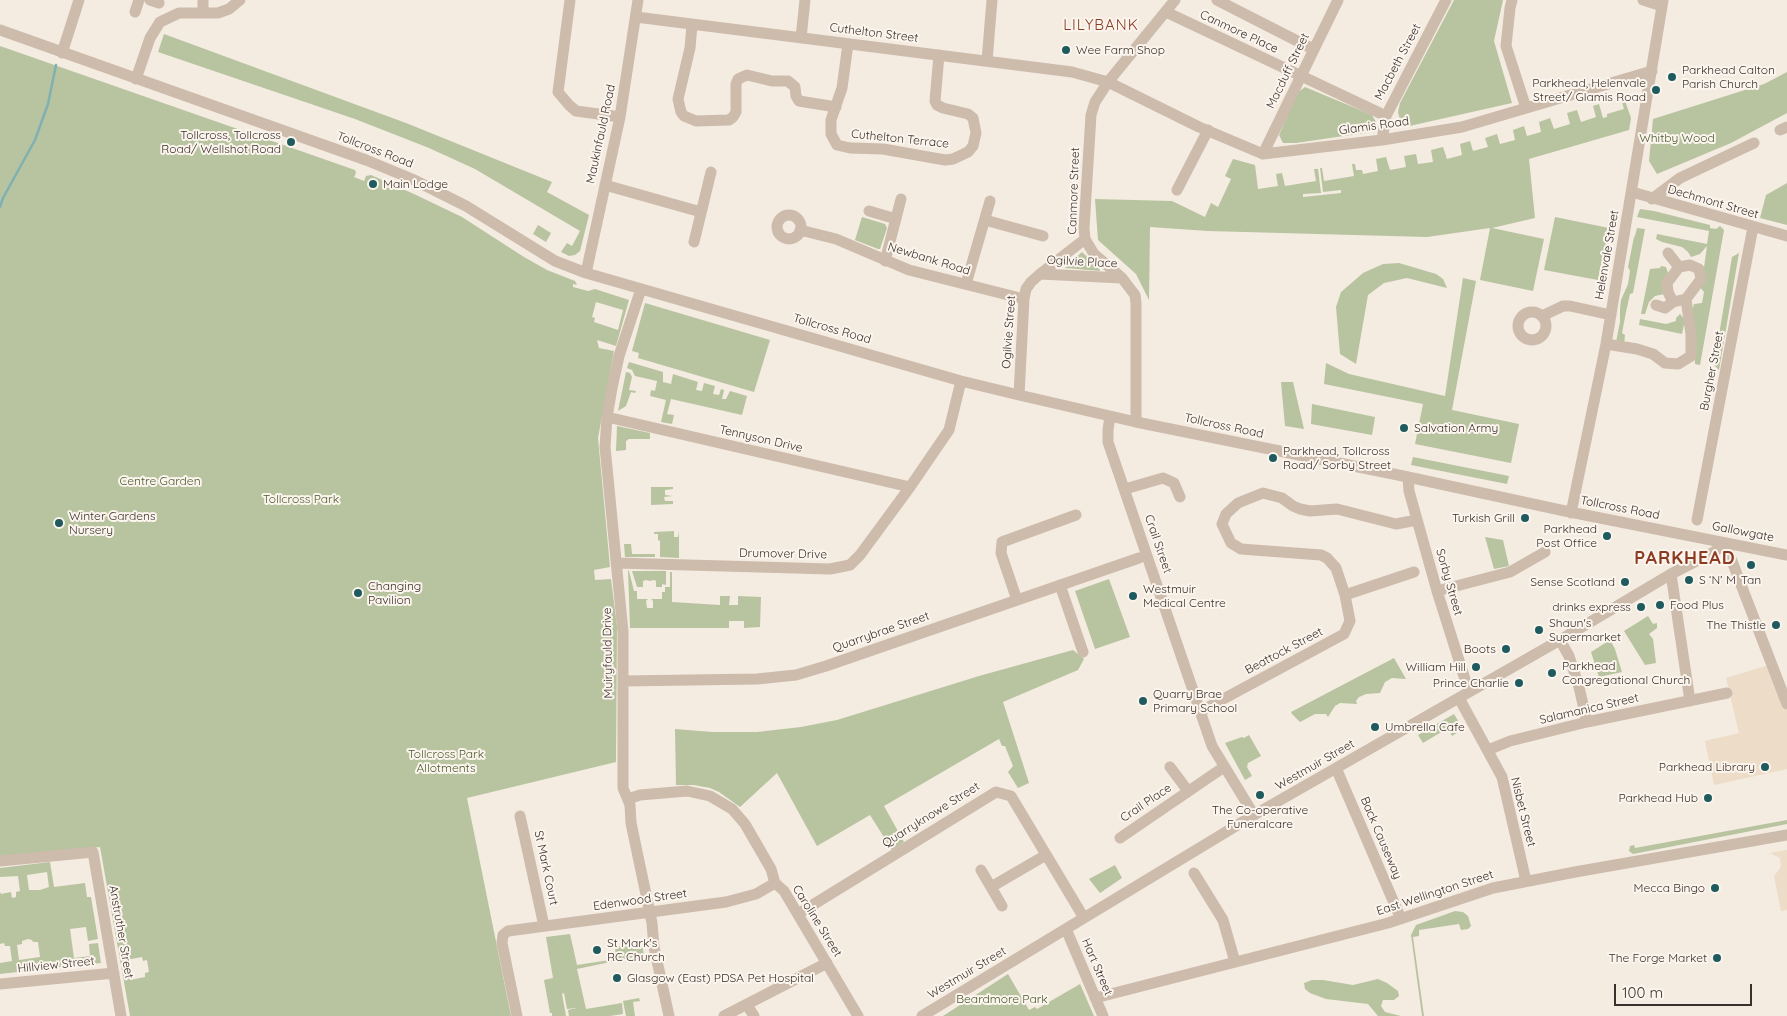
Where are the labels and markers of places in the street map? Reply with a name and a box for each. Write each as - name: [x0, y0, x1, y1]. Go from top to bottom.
- place label: Wee Farm Shop: [1076, 43, 1165, 57]
- marker: Wee Farm Shop: [1060, 44, 1072, 56]
- place label: Parkhead Calton Parish Church: [1682, 63, 1775, 91]
- marker: Parkhead Calton Parish Church: [1666, 71, 1678, 83]
- place label: Parkhead, Helenvale Street/ Glamis Road: [1532, 76, 1646, 104]
- marker: Parkhead, Helenvale Street/ Glamis Road: [1650, 84, 1662, 96]
- place label: Tollcross, Tollcross Road/ Wellshot Road: [161, 128, 281, 156]
- marker: Tollcross, Tollcross Road/ Wellshot Road: [285, 136, 297, 148]
- place label: Main Lodge: [383, 177, 448, 191]
- marker: Main Lodge: [367, 178, 379, 190]
- place label: Salvation Army: [1414, 421, 1498, 435]
- marker: Salvation Army: [1398, 422, 1410, 434]
- place label: Parkhead, Tollcross Road/ Sorby Street: [1283, 444, 1391, 472]
- marker: Parkhead, Tollcross Road/ Sorby Street: [1267, 452, 1279, 464]
- place label: Winter Gardens Nursery: [69, 509, 156, 537]
- place label: Turkish Grill: [1452, 511, 1515, 525]
- marker: Turkish Grill: [1519, 512, 1531, 524]
- marker: Winter Gardens Nursery: [53, 517, 65, 529]
- place label: Parkhead Post Office: [1536, 522, 1597, 550]
- marker: Parkhead Post Office: [1601, 530, 1613, 542]
- marker: Tan: [1745, 559, 1757, 571]
- place label: S ‘N’ M: [1699, 573, 1736, 587]
- place label: Tan: [1741, 573, 1761, 587]
- marker: S ‘N’ M: [1683, 574, 1695, 586]
- place label: Sense Scotland: [1530, 575, 1615, 589]
- marker: Sense Scotland: [1619, 576, 1631, 588]
- place label: Changing Pavilion: [368, 579, 421, 607]
- place label: Westmuir Medical Centre: [1143, 582, 1226, 610]
- marker: Changing Pavilion: [352, 587, 364, 599]
- marker: Westmuir Medical Centre: [1127, 590, 1139, 602]
- place label: Food Plus: [1670, 598, 1724, 612]
- marker: Food Plus: [1654, 599, 1666, 611]
- place label: drinks express: [1552, 600, 1631, 614]
- marker: drinks express: [1635, 601, 1647, 613]
- place label: Shaun's Supermarket: [1549, 616, 1621, 644]
- place label: The Thistle: [1706, 618, 1766, 632]
- marker: The Thistle: [1770, 619, 1782, 631]
- marker: Shaun's Supermarket: [1533, 624, 1545, 636]
- place label: Boots: [1464, 642, 1496, 656]
- marker: Boots: [1500, 643, 1512, 655]
- place label: Parkhead Congregational Church: [1562, 659, 1690, 687]
- place label: William Hill: [1406, 660, 1466, 674]
- marker: William Hill: [1470, 661, 1482, 673]
- marker: Parkhead Congregational Church: [1546, 667, 1558, 679]
- place label: Prince Charlie: [1433, 676, 1509, 690]
- marker: Prince Charlie: [1513, 677, 1525, 689]
- place label: Quarry Brae Primary School: [1153, 687, 1237, 715]
- marker: Quarry Brae Primary School: [1137, 695, 1149, 707]
- place label: Umbrella Cafe: [1385, 720, 1465, 734]
- marker: Umbrella Cafe: [1369, 721, 1381, 733]
- place label: Parkhead Library: [1659, 760, 1755, 774]
- marker: Parkhead Library: [1759, 761, 1771, 773]
- marker: The Co-operative Funeralcare: [1254, 789, 1266, 801]
- place label: Parkhead Hub: [1618, 791, 1698, 805]
- marker: Parkhead Hub: [1702, 792, 1714, 804]
- place label: The Co-operative Funeralcare: [1212, 803, 1308, 831]
- place label: Mecca Bingo: [1634, 881, 1705, 895]
- marker: Mecca Bingo: [1709, 882, 1721, 894]
- place label: St Mark's RC Church: [607, 936, 665, 964]
- marker: St Mark's RC Church: [591, 944, 603, 956]
- place label: The Forge Market: [1608, 951, 1707, 965]
- marker: The Forge Market: [1711, 952, 1723, 964]
- place label: Glasgow (East) PDSA Pet Hospital: [627, 971, 814, 985]
- marker: Glasgow (East) PDSA Pet Hospital: [611, 972, 623, 984]

